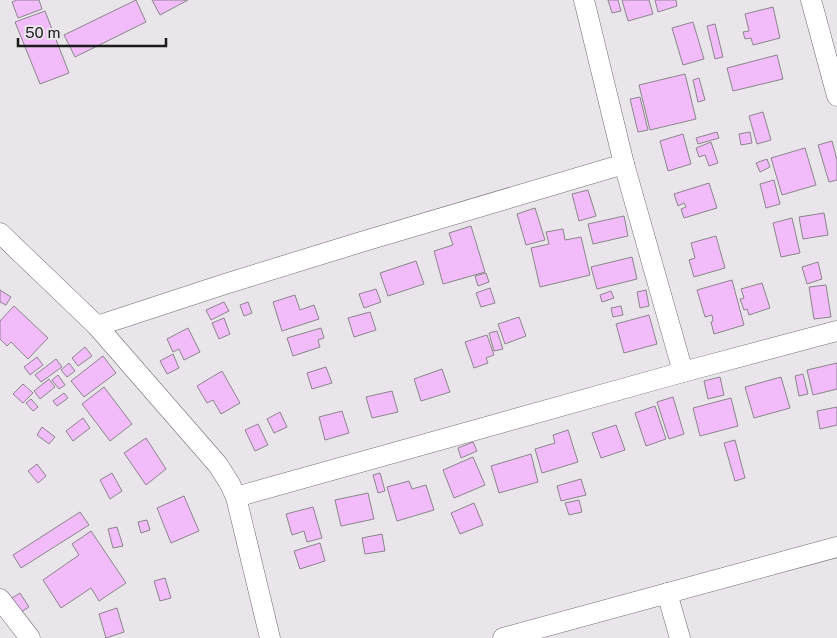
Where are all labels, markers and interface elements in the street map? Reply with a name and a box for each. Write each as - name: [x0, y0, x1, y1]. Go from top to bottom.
- scale bar: [18, 15, 165, 47]
- text: 50 m: [25, 24, 60, 41]

